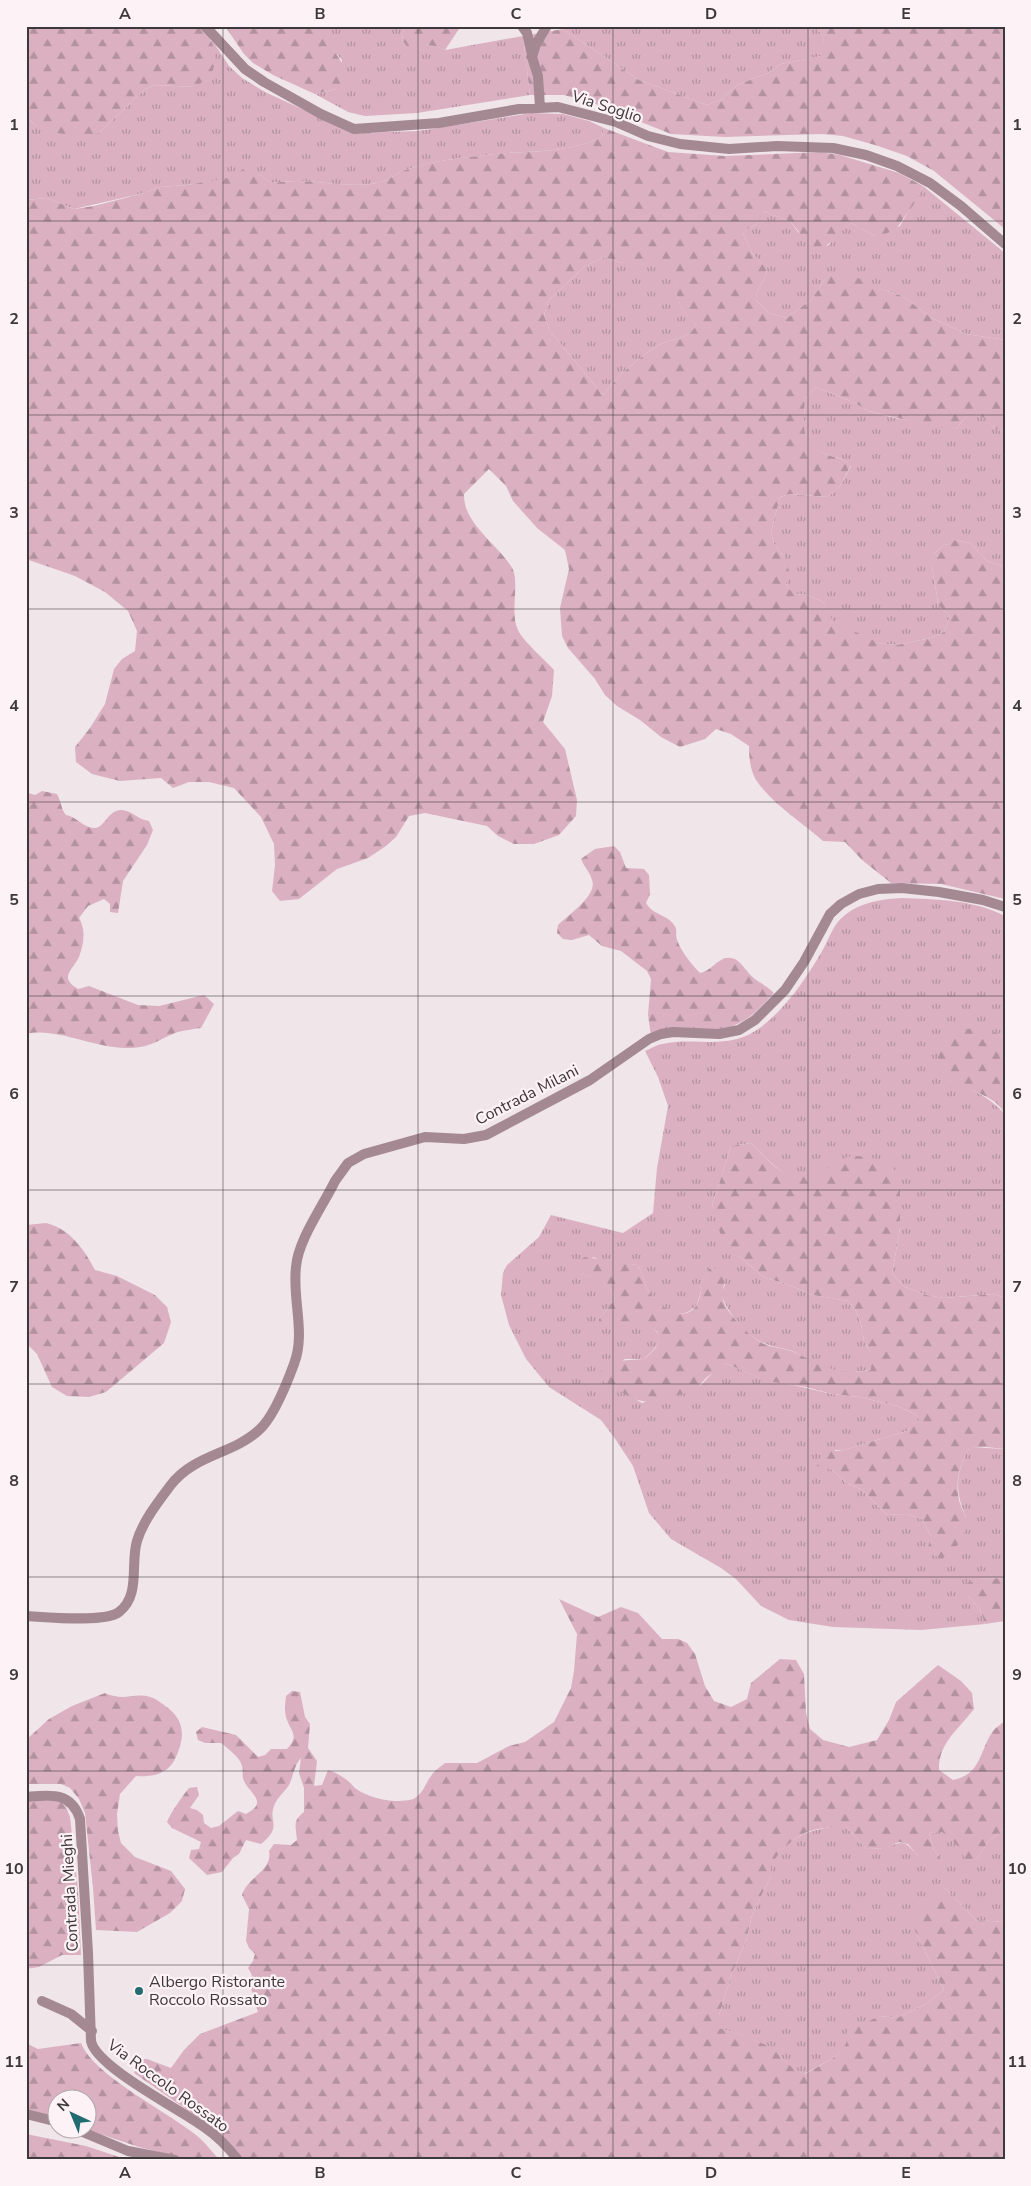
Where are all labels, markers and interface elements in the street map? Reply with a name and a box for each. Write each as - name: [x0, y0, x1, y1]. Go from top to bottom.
- text: A: [119, 3, 131, 25]
- text: B: [314, 3, 326, 25]
- text: C: [511, 3, 522, 25]
- text: D: [705, 3, 717, 25]
- text: E: [901, 3, 911, 25]
- street label: Via Soglio: [568, 85, 645, 129]
- text: 1: [9, 114, 19, 136]
- text: 1: [1012, 114, 1022, 136]
- text: 2: [9, 308, 19, 330]
- text: 2: [1012, 308, 1022, 330]
- text: 3: [9, 502, 19, 524]
- text: 3: [1012, 502, 1022, 524]
- text: 4: [9, 695, 19, 717]
- text: 4: [1012, 695, 1022, 717]
- text: 5: [9, 889, 19, 911]
- text: 5: [1012, 889, 1022, 911]
- street label: Contrada Milani: [472, 1059, 582, 1131]
- text: 6: [9, 1083, 19, 1105]
- text: 6: [1012, 1083, 1022, 1105]
- text: 7: [9, 1276, 19, 1298]
- text: 7: [1012, 1276, 1022, 1298]
- text: 8: [9, 1470, 19, 1492]
- text: 8: [1012, 1470, 1022, 1492]
- text: 9: [9, 1664, 19, 1686]
- text: 9: [1012, 1664, 1022, 1686]
- street label: Contrada Mieghi: [56, 1834, 84, 1952]
- text: 10: [4, 1858, 24, 1880]
- text: 10: [1007, 1858, 1027, 1880]
- place label: Albergo Ristorante Roccolo Rossato: [149, 1971, 285, 2011]
- marker: Albergo Ristorante Roccolo Rossato: [133, 1985, 145, 1997]
- street label: Via Roccolo Rossato: [102, 2034, 233, 2138]
- text: 11: [4, 2051, 24, 2073]
- text: 11: [1007, 2051, 1027, 2073]
- north arrow: [48, 2088, 98, 2138]
- text: N: [53, 2095, 74, 2115]
- text: A: [119, 2162, 131, 2184]
- text: B: [314, 2162, 326, 2184]
- text: C: [511, 2162, 522, 2184]
- text: D: [705, 2162, 717, 2184]
- text: E: [901, 2162, 911, 2184]

